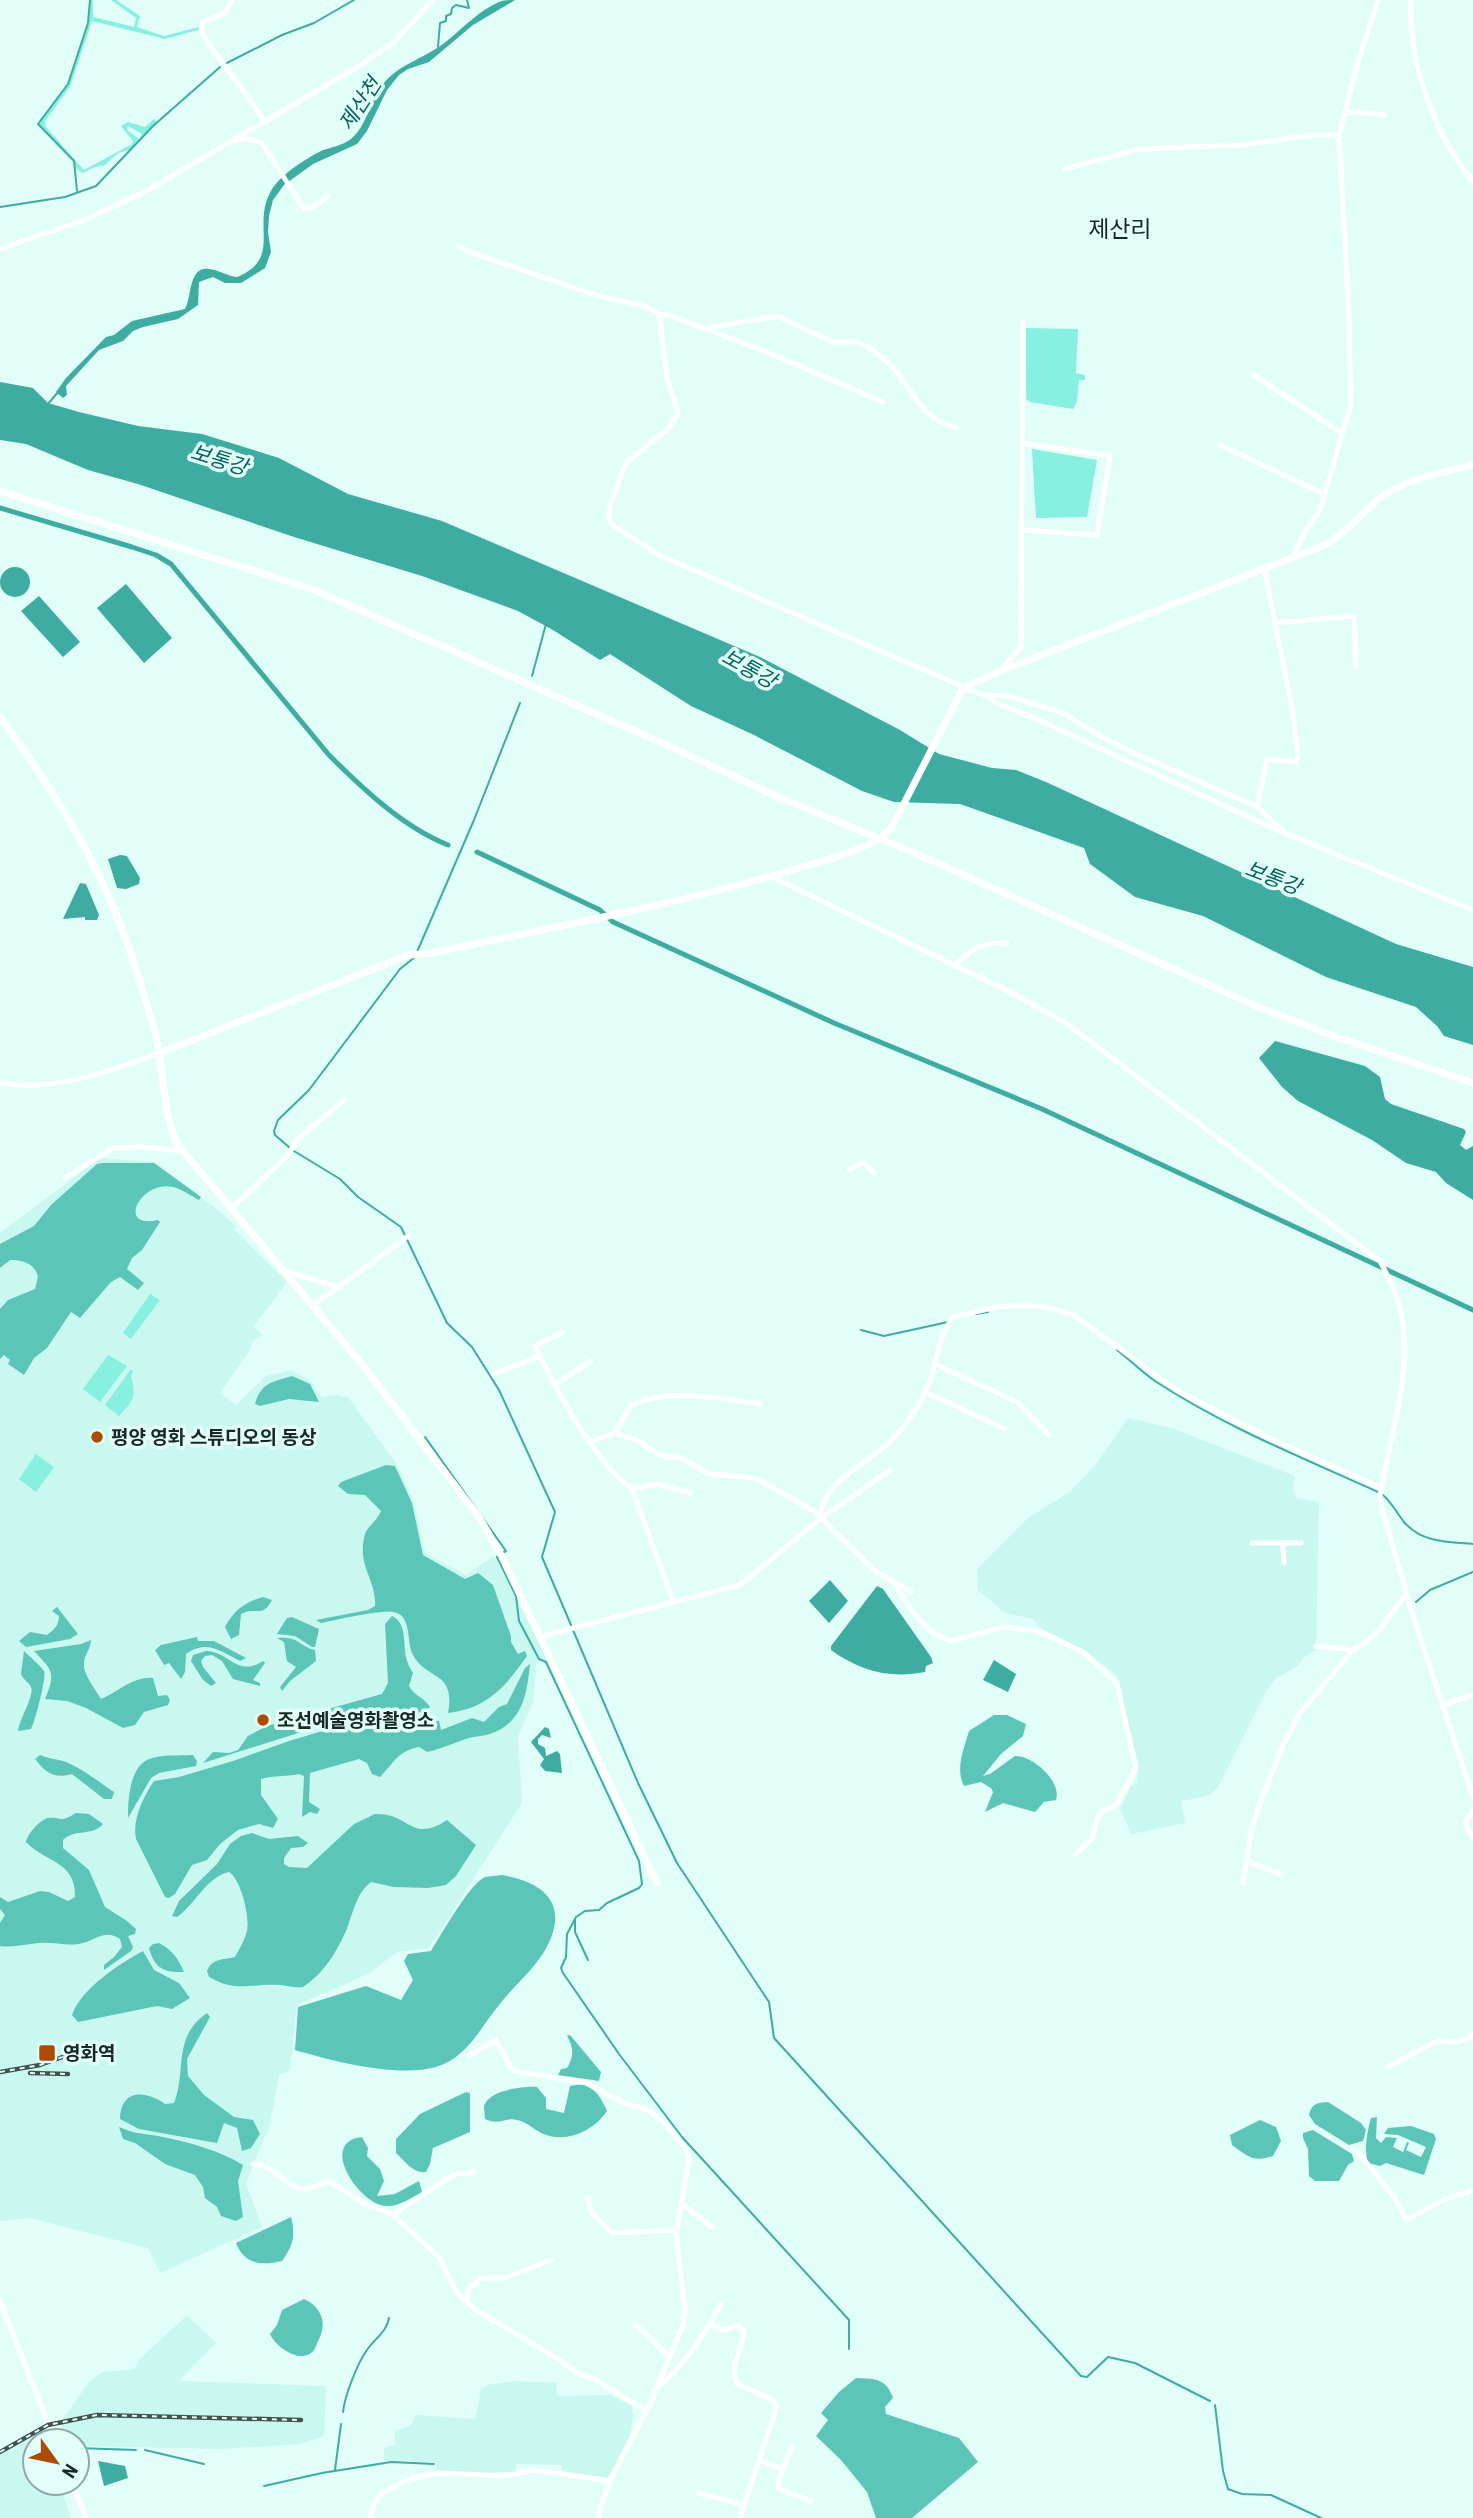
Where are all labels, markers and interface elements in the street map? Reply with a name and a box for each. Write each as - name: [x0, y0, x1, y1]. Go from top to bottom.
- water label: 제산천: [334, 71, 387, 135]
- district label: 제산리: [1088, 216, 1152, 243]
- water label: 보통강: [188, 440, 253, 481]
- water label: 보통강: [718, 644, 783, 695]
- water label: 보통강: [1242, 856, 1307, 901]
- place label: 평양 영화 스튜디오의 동상: [111, 1426, 316, 1449]
- marker: 평양 영화 스튜디오의 동상: [89, 1429, 105, 1445]
- place label: 조선예술영화촬영소: [277, 1709, 434, 1732]
- marker: 조선예술영화촬영소: [255, 1712, 271, 1728]
- place label: 영화역: [63, 2042, 115, 2065]
- marker: 영화역: [37, 2043, 57, 2063]
- north arrow: [21, 2427, 91, 2497]
- text: N: [57, 2460, 83, 2482]

